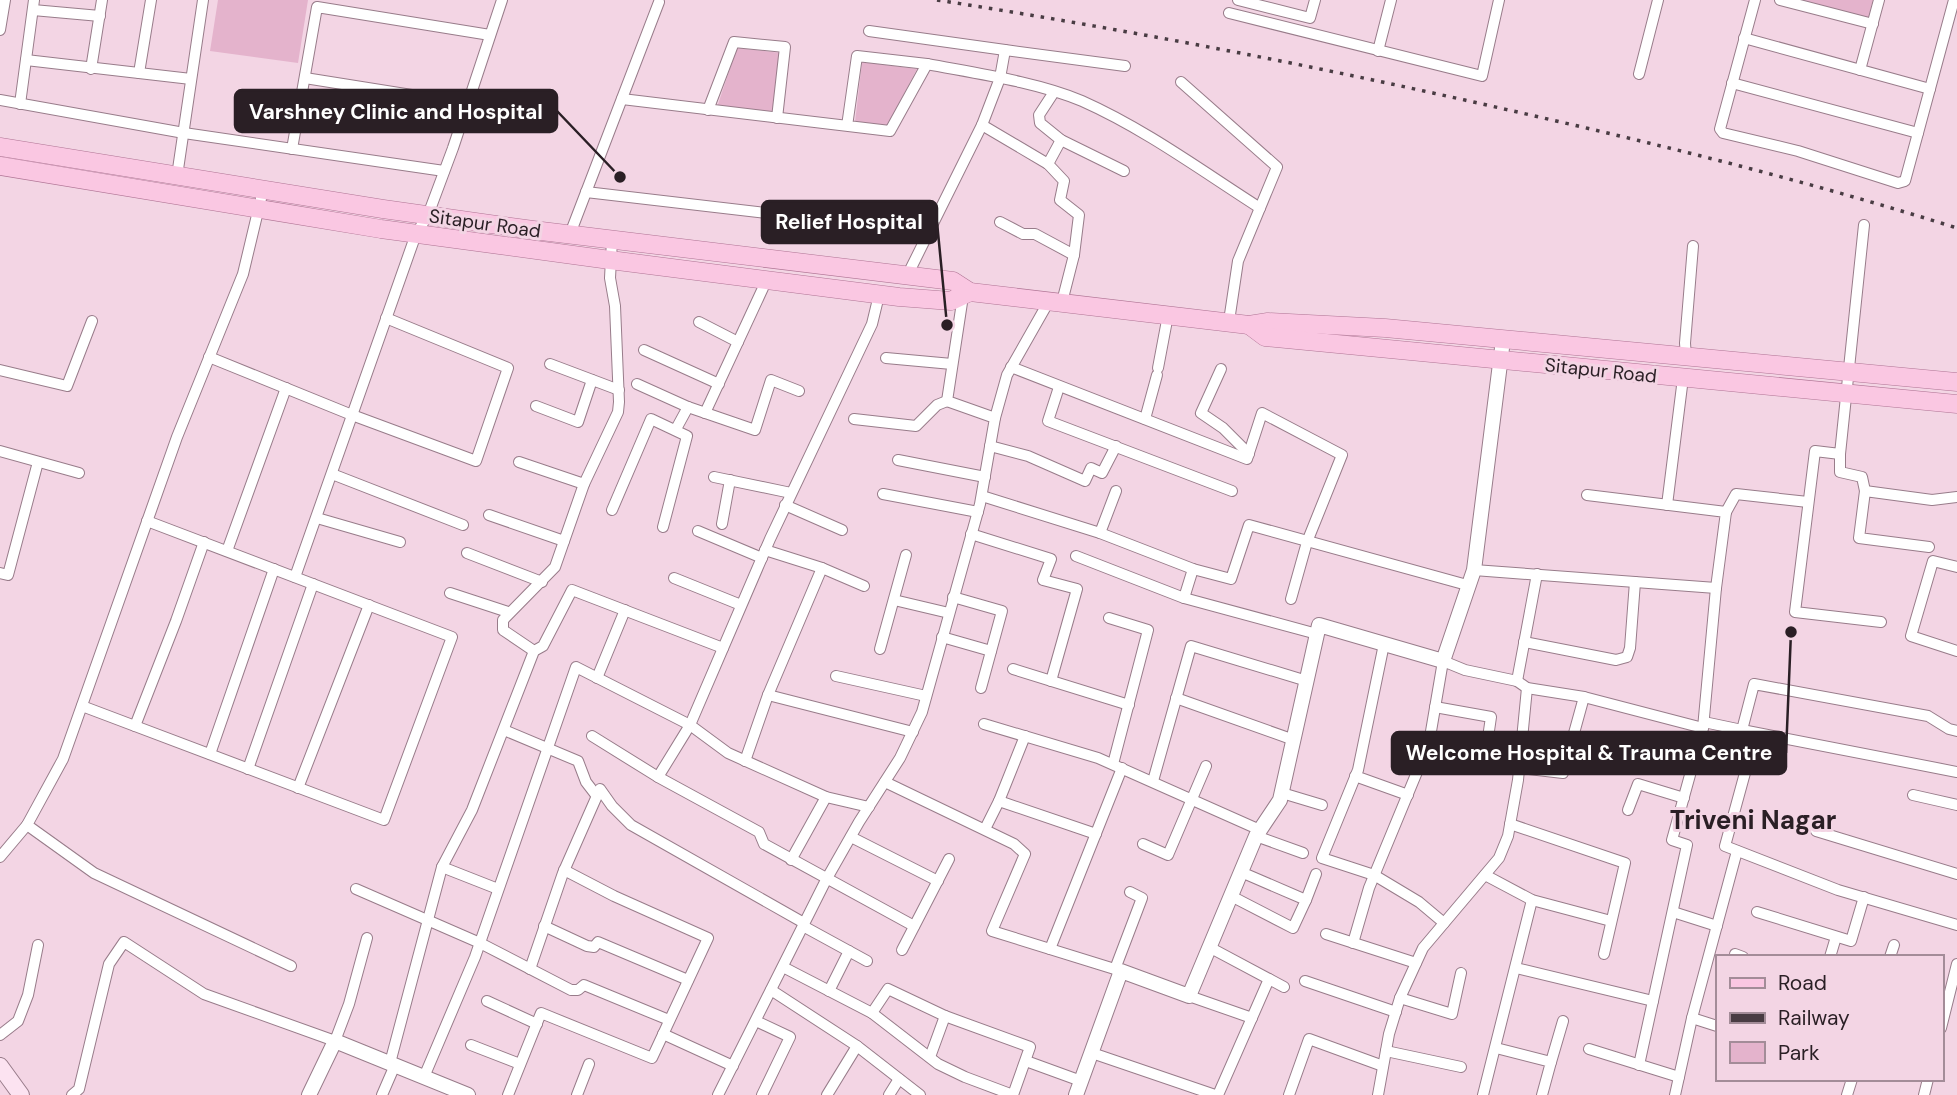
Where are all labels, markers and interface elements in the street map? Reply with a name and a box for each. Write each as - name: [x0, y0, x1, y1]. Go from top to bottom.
- callout: Varshney Clinic and Hospital: [235, 90, 557, 132]
- text: Varshney Clinic and Hospital: [249, 98, 543, 126]
- callout: Relief Hospital: [762, 201, 937, 243]
- street label: Sitapur Road: [428, 203, 542, 244]
- text: Relief Hospital: [775, 208, 923, 236]
- street label: Sitapur Road: [1544, 352, 1658, 389]
- callout: Welcome Hospital & Trauma Centre: [1392, 732, 1786, 774]
- text: Welcome Hospital & Trauma Centre: [1406, 739, 1772, 767]
- district label: Triveni Nagar: [1670, 803, 1837, 837]
- legend: [1716, 955, 1943, 1081]
- text: Road: [1778, 969, 1827, 997]
- text: Railway: [1778, 1004, 1850, 1032]
- text: Park: [1778, 1039, 1820, 1067]

